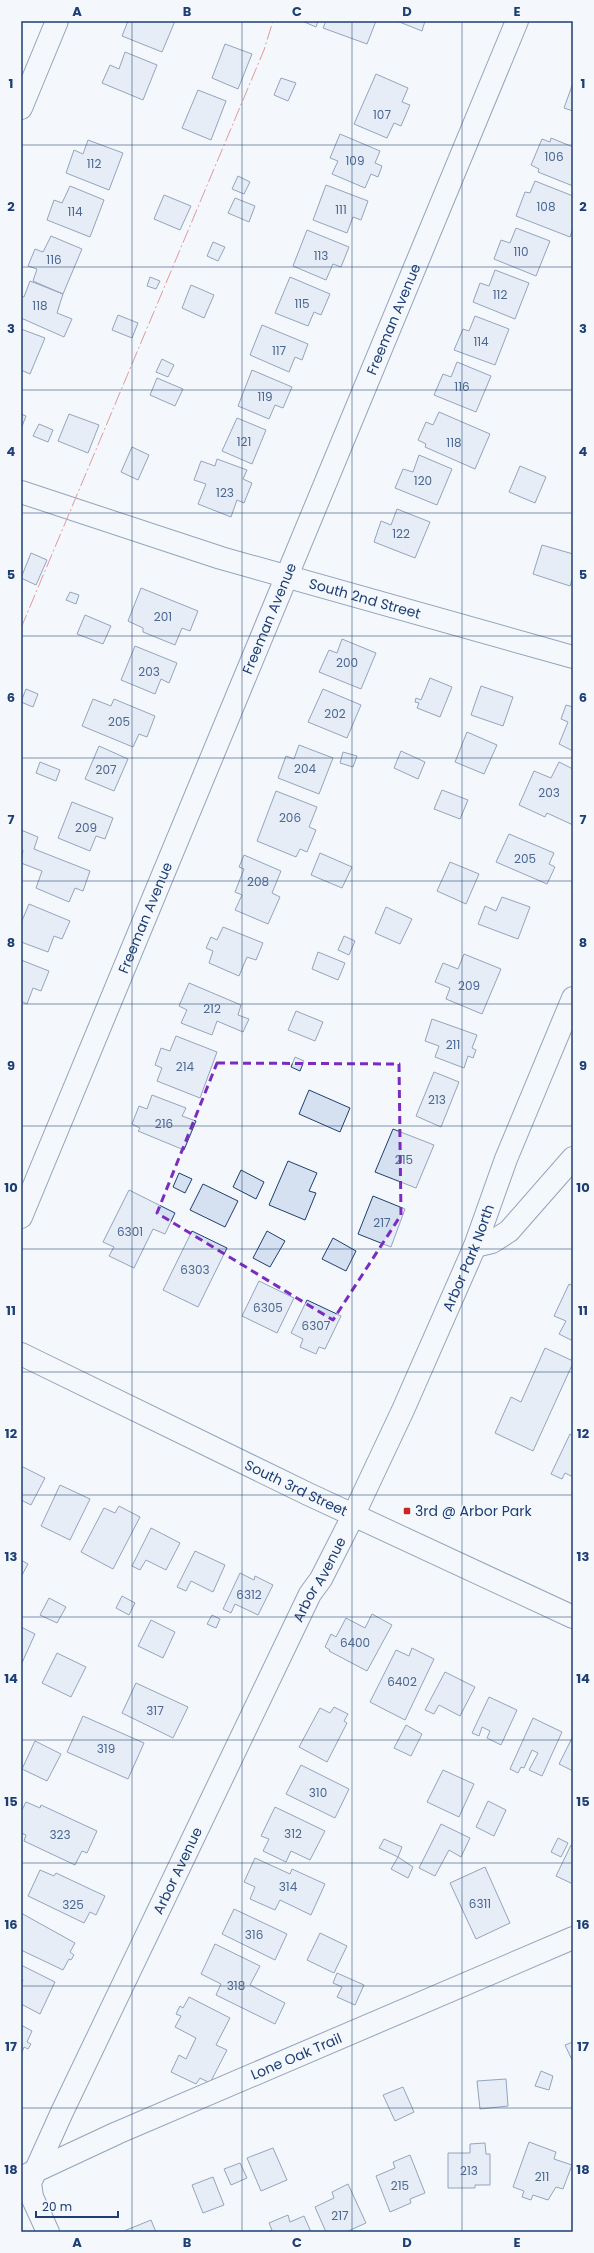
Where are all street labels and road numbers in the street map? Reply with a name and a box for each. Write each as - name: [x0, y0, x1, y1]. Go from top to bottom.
- street label: Freeman Avenue: [361, 260, 425, 378]
- street label: Freeman Avenue: [237, 559, 301, 677]
- street label: South 2nd Street: [307, 573, 423, 624]
- street label: Freeman Avenue: [113, 859, 177, 976]
- street label: Arbor Park North: [438, 1202, 499, 1314]
- street label: South 3rd Street: [241, 1455, 351, 1521]
- street label: Arbor Avenue: [288, 1533, 351, 1626]
- street label: Arbor Avenue: [148, 1823, 207, 1918]
- street label: Lone Oak Trail: [248, 2028, 345, 2085]

